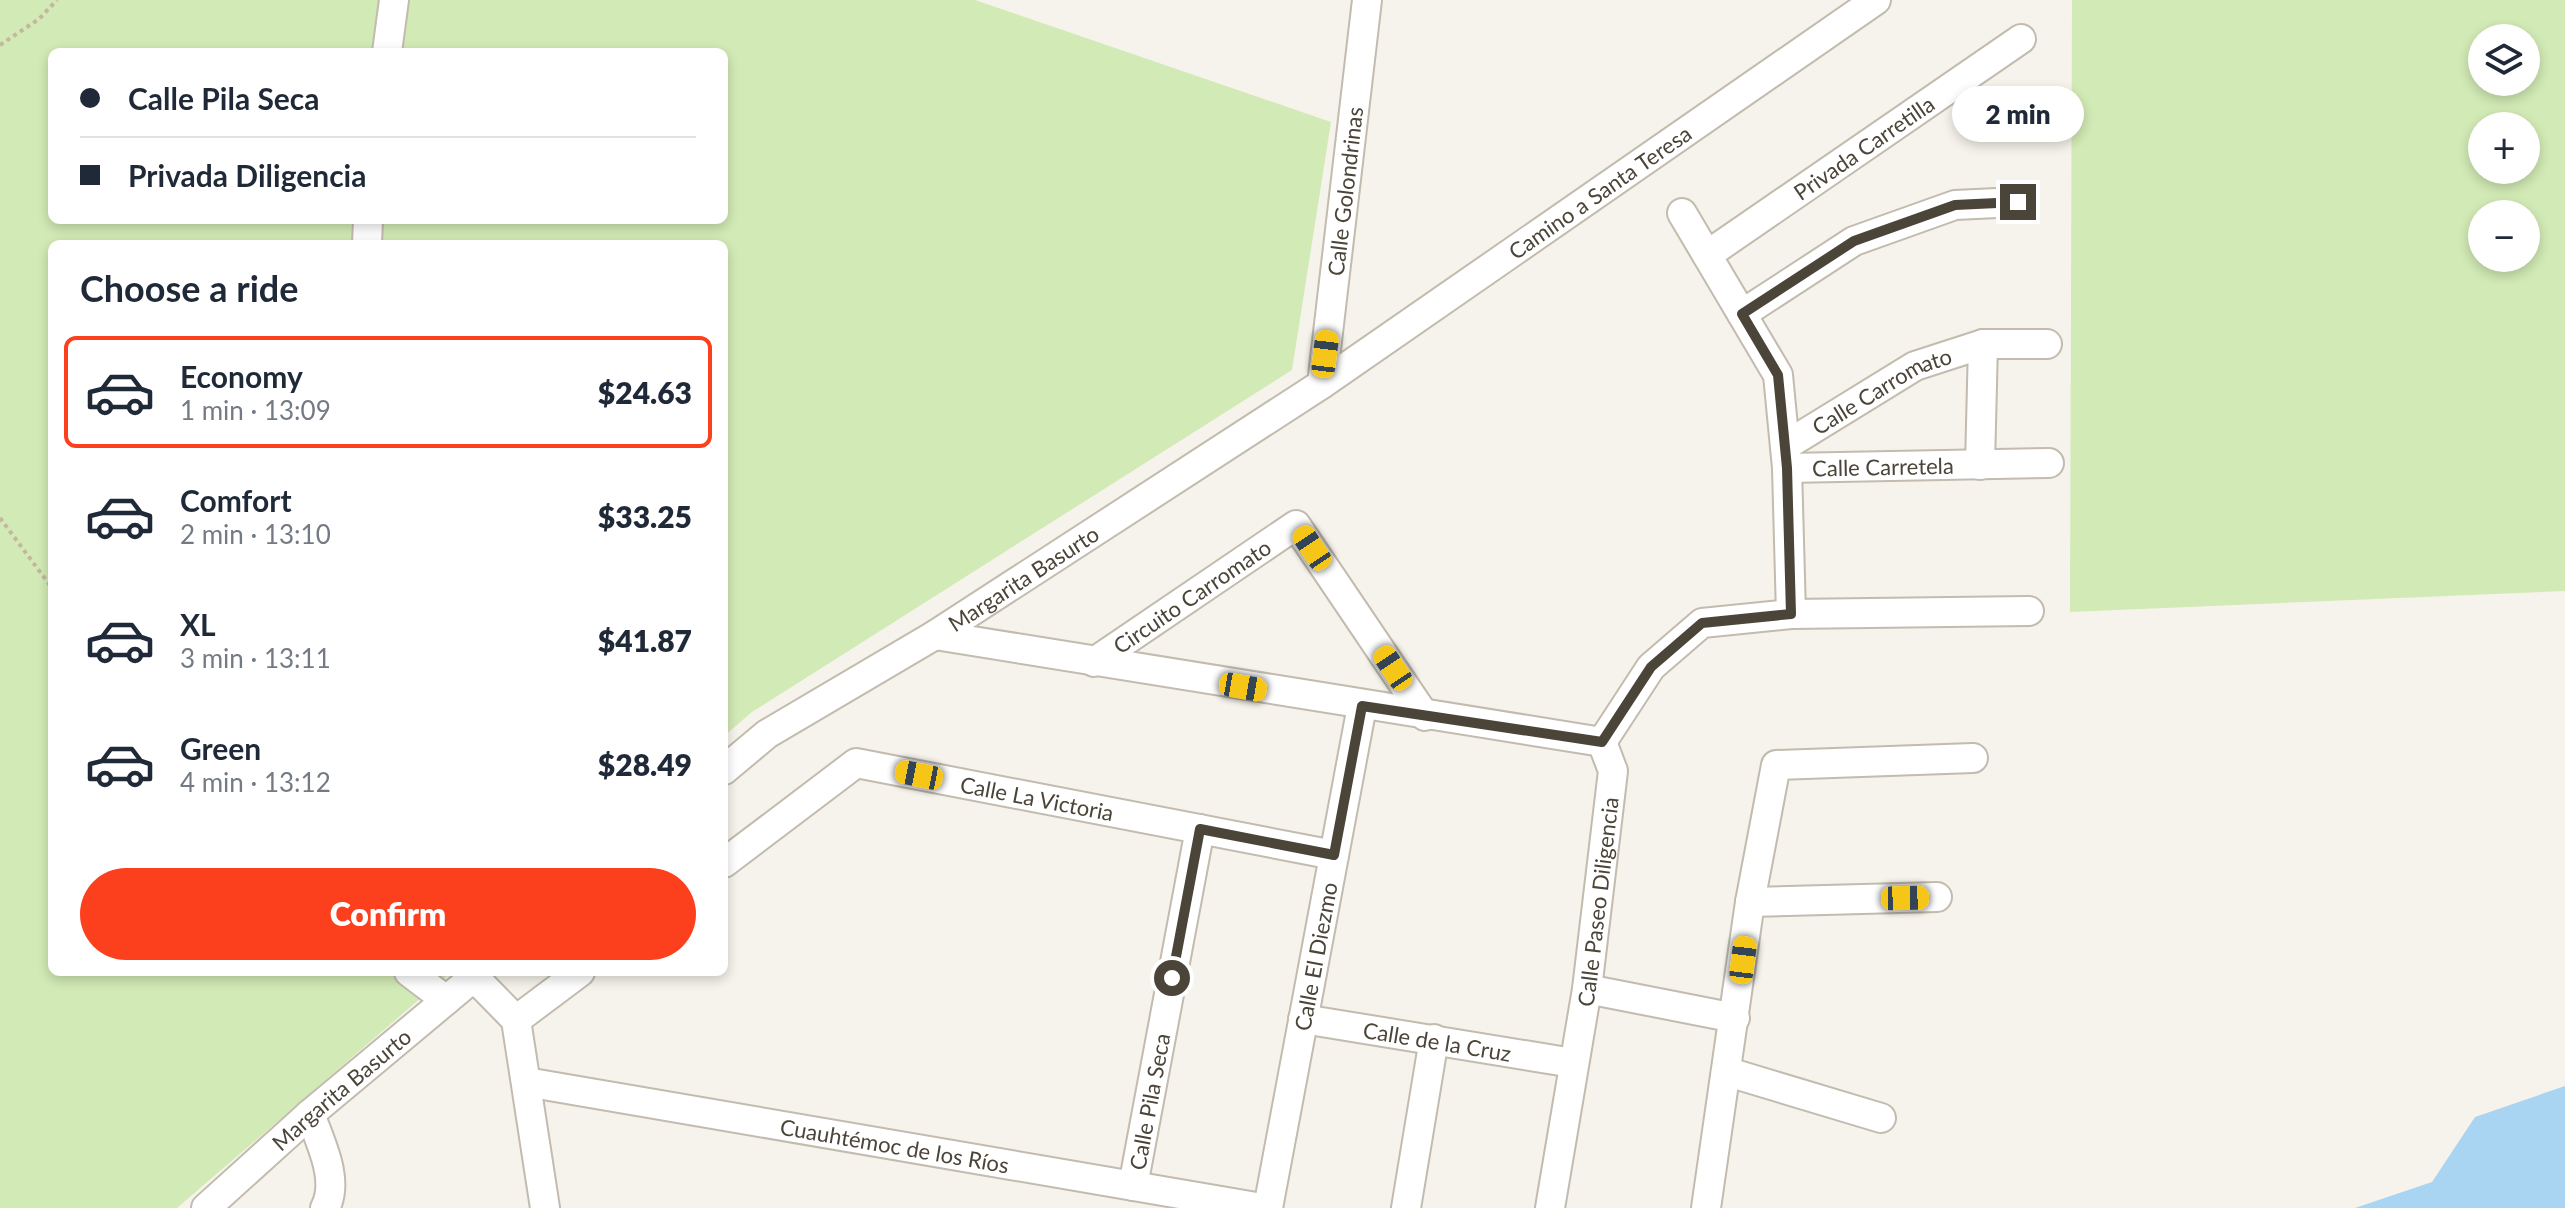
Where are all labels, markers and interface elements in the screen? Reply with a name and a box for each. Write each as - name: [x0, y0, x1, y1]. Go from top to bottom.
- map controls: [2468, 24, 2540, 272]
- button: layers: [2468, 24, 2540, 96]
- text: Calle Pila Seca: [128, 80, 320, 116]
- callout: 2 min: [1952, 86, 2084, 142]
- street label: Privada Carretilla: [1788, 89, 1939, 205]
- text: 2 min: [1986, 98, 2050, 130]
- street label: Calle Golondrinas: [1321, 105, 1368, 277]
- button: +: [2468, 112, 2540, 184]
- street label: Camino a Santa Teresa: [1503, 119, 1696, 264]
- text: Privada Diligencia: [128, 157, 366, 193]
- route end: [2000, 184, 2036, 220]
- button: −: [2468, 200, 2540, 272]
- text: Choose a ride: [80, 266, 299, 310]
- car: [1310, 329, 1340, 379]
- street label: Calle Carromato: [1807, 342, 1955, 440]
- icon: car: [84, 356, 156, 428]
- text: Economy: [180, 358, 303, 394]
- text: $24.63: [598, 374, 692, 410]
- text: 1 min · 13:09: [180, 394, 331, 426]
- street label: Calle Carretela: [1812, 451, 1954, 481]
- icon: car: [84, 480, 156, 552]
- text: Comfort: [180, 482, 292, 518]
- text: $33.25: [598, 498, 692, 534]
- text: 2 min · 13:10: [180, 518, 331, 550]
- street label: Margarita Basurto: [943, 519, 1103, 637]
- car: [1289, 521, 1335, 575]
- street label: Circuito Carromato: [1108, 533, 1276, 659]
- icon: car: [84, 604, 156, 676]
- text: XL: [180, 606, 216, 642]
- text: $41.87: [598, 622, 692, 658]
- car: [1370, 641, 1416, 695]
- text: 3 min · 13:11: [180, 642, 331, 674]
- car: [1217, 671, 1269, 703]
- icon: car: [84, 728, 156, 800]
- text: Green: [180, 730, 261, 766]
- text: $28.49: [598, 746, 692, 782]
- car: [893, 759, 945, 791]
- text: 4 min · 13:12: [180, 766, 331, 798]
- street label: Calle La Victoria: [958, 770, 1116, 826]
- street label: Calle Paseo Diligencia: [1571, 796, 1623, 1008]
- button: Confirm: [80, 868, 696, 960]
- street label: Calle El Diezmo: [1288, 880, 1342, 1033]
- car: [1881, 886, 1929, 910]
- car: [1728, 935, 1758, 985]
- route start: [1154, 960, 1190, 996]
- street label: Calle de la Cruz: [1361, 1016, 1513, 1066]
- street label: Margarita Basurto: [266, 1022, 416, 1156]
- street label: Calle Pila Seca: [1123, 1031, 1175, 1172]
- street label: Cuauhtémoc de los Ríos: [778, 1112, 1011, 1178]

